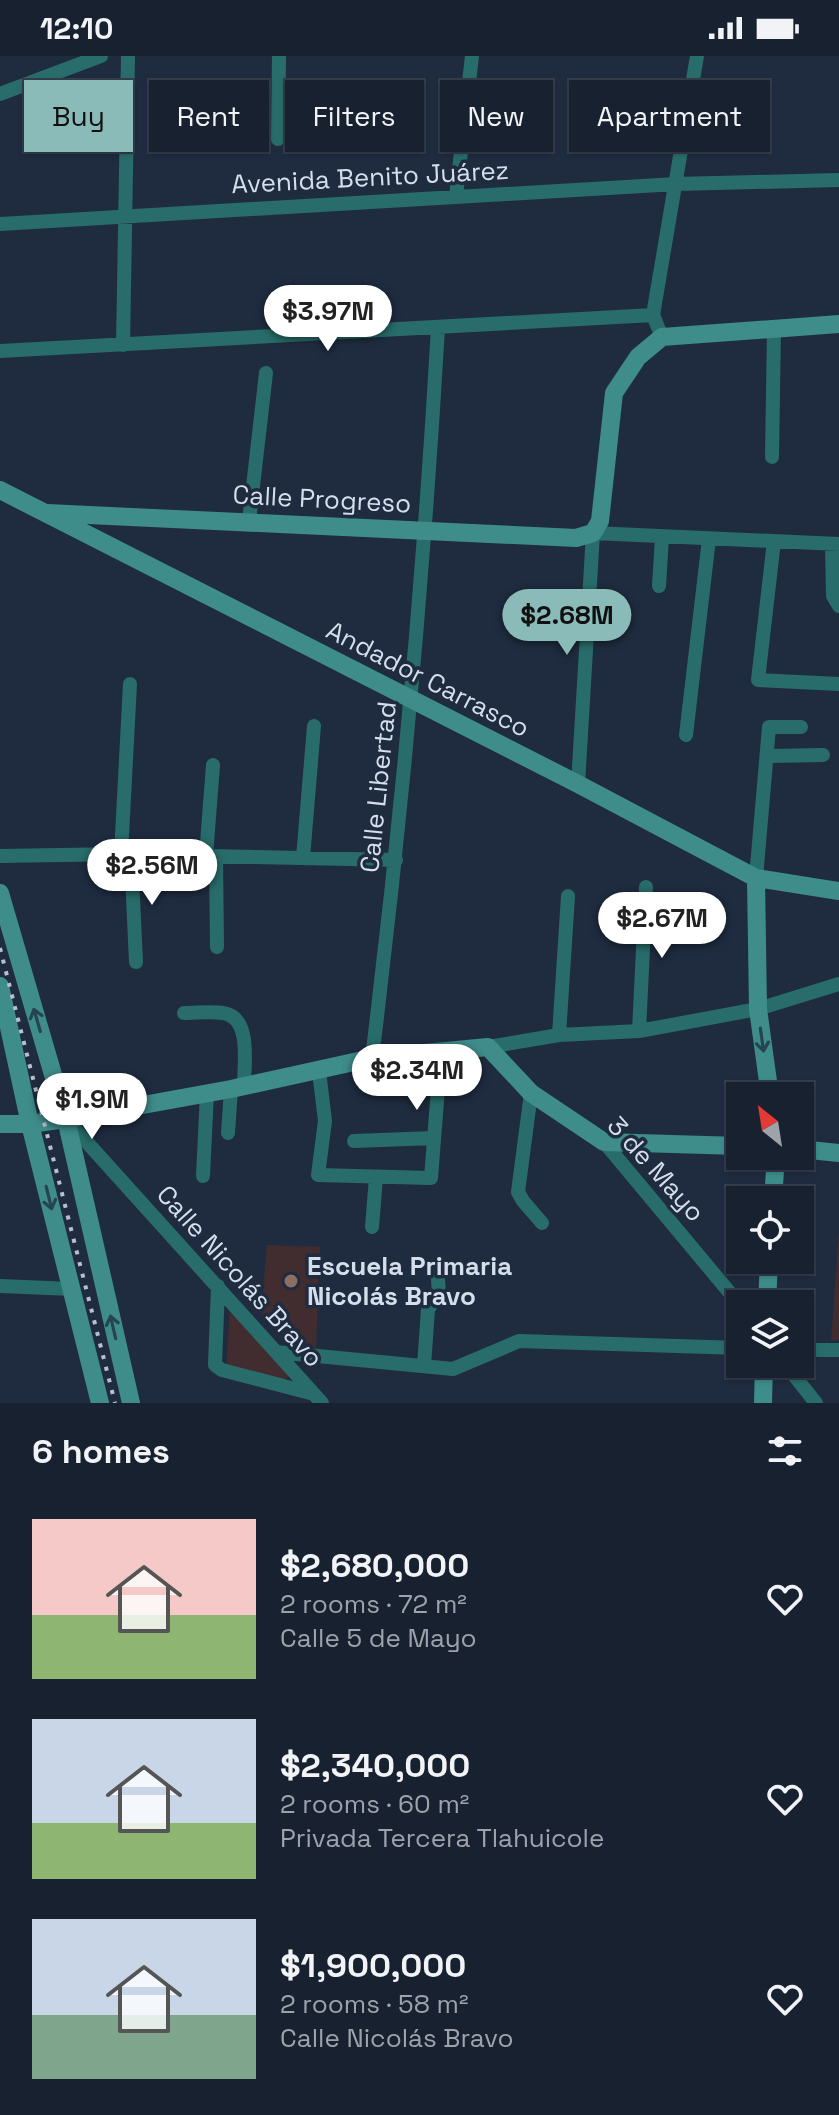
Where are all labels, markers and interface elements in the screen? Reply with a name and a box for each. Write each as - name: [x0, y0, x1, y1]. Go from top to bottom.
- text: 12:10: [40, 9, 113, 48]
- chip: Buy: [24, 80, 133, 152]
- chip: Rent: [149, 80, 269, 152]
- chip: Filters: [285, 80, 424, 152]
- chip: New: [440, 80, 553, 152]
- chip: Apartment: [569, 80, 770, 152]
- street label: Avenida Benito Juárez: [230, 153, 510, 201]
- pin: $3.97M: [263, 285, 393, 353]
- text: $3.97M: [282, 294, 374, 328]
- street label: Calle Progreso: [232, 477, 412, 521]
- pin: $2.68M: [502, 589, 632, 657]
- text: $2.68M: [520, 598, 614, 632]
- street label: Andador Carrasco: [321, 613, 535, 745]
- street label: Calle Libertad: [352, 700, 404, 874]
- pin: $2.56M: [87, 839, 217, 907]
- text: $2.56M: [105, 848, 199, 882]
- pin: $2.67M: [597, 892, 727, 960]
- text: $2.67M: [616, 901, 708, 935]
- one-way arrow: [29, 1008, 44, 1034]
- one-way arrow: [755, 1027, 770, 1052]
- pin: $2.34M: [352, 1044, 482, 1112]
- text: $2.34M: [370, 1053, 464, 1087]
- pin: $1.9M: [36, 1073, 148, 1141]
- text: $1.9M: [55, 1082, 129, 1116]
- north arrow: [726, 1082, 814, 1170]
- map controls: [726, 1082, 814, 1378]
- street label: 3 de Mayo: [600, 1109, 712, 1229]
- street label: Calle Nicolás Bravo: [149, 1178, 331, 1374]
- one-way arrow: [42, 1185, 57, 1211]
- button: locate: [726, 1186, 814, 1274]
- place label: Escuela Primaria Nicolás Bravo: [307, 1249, 512, 1313]
- marker: Escuela Primaria Nicolás Bravo: [282, 1272, 300, 1290]
- button: layers: [726, 1290, 814, 1378]
- one-way arrow: [105, 1315, 120, 1340]
- icon: filters: [763, 1429, 807, 1473]
- text: 6 homes: [32, 1430, 170, 1473]
- text: $2,680,000: [280, 1544, 469, 1587]
- icon: home: [96, 1551, 192, 1647]
- icon: heart: [763, 1577, 807, 1621]
- text: 2 rooms · 72 m²: [280, 1587, 467, 1621]
- text: Calle 5 de Mayo: [280, 1621, 477, 1655]
- text: $2,340,000: [280, 1744, 470, 1787]
- icon: home: [96, 1751, 192, 1847]
- icon: heart: [763, 1777, 807, 1821]
- text: 2 rooms · 60 m²: [280, 1787, 469, 1821]
- text: Privada Tercera Tlahuicole: [280, 1821, 604, 1855]
- text: $1,900,000: [280, 1944, 466, 1987]
- icon: home: [96, 1951, 192, 2047]
- icon: heart: [763, 1977, 807, 2021]
- text: 2 rooms · 58 m²: [280, 1987, 468, 2021]
- text: Calle Nicolás Bravo: [280, 2021, 514, 2055]

